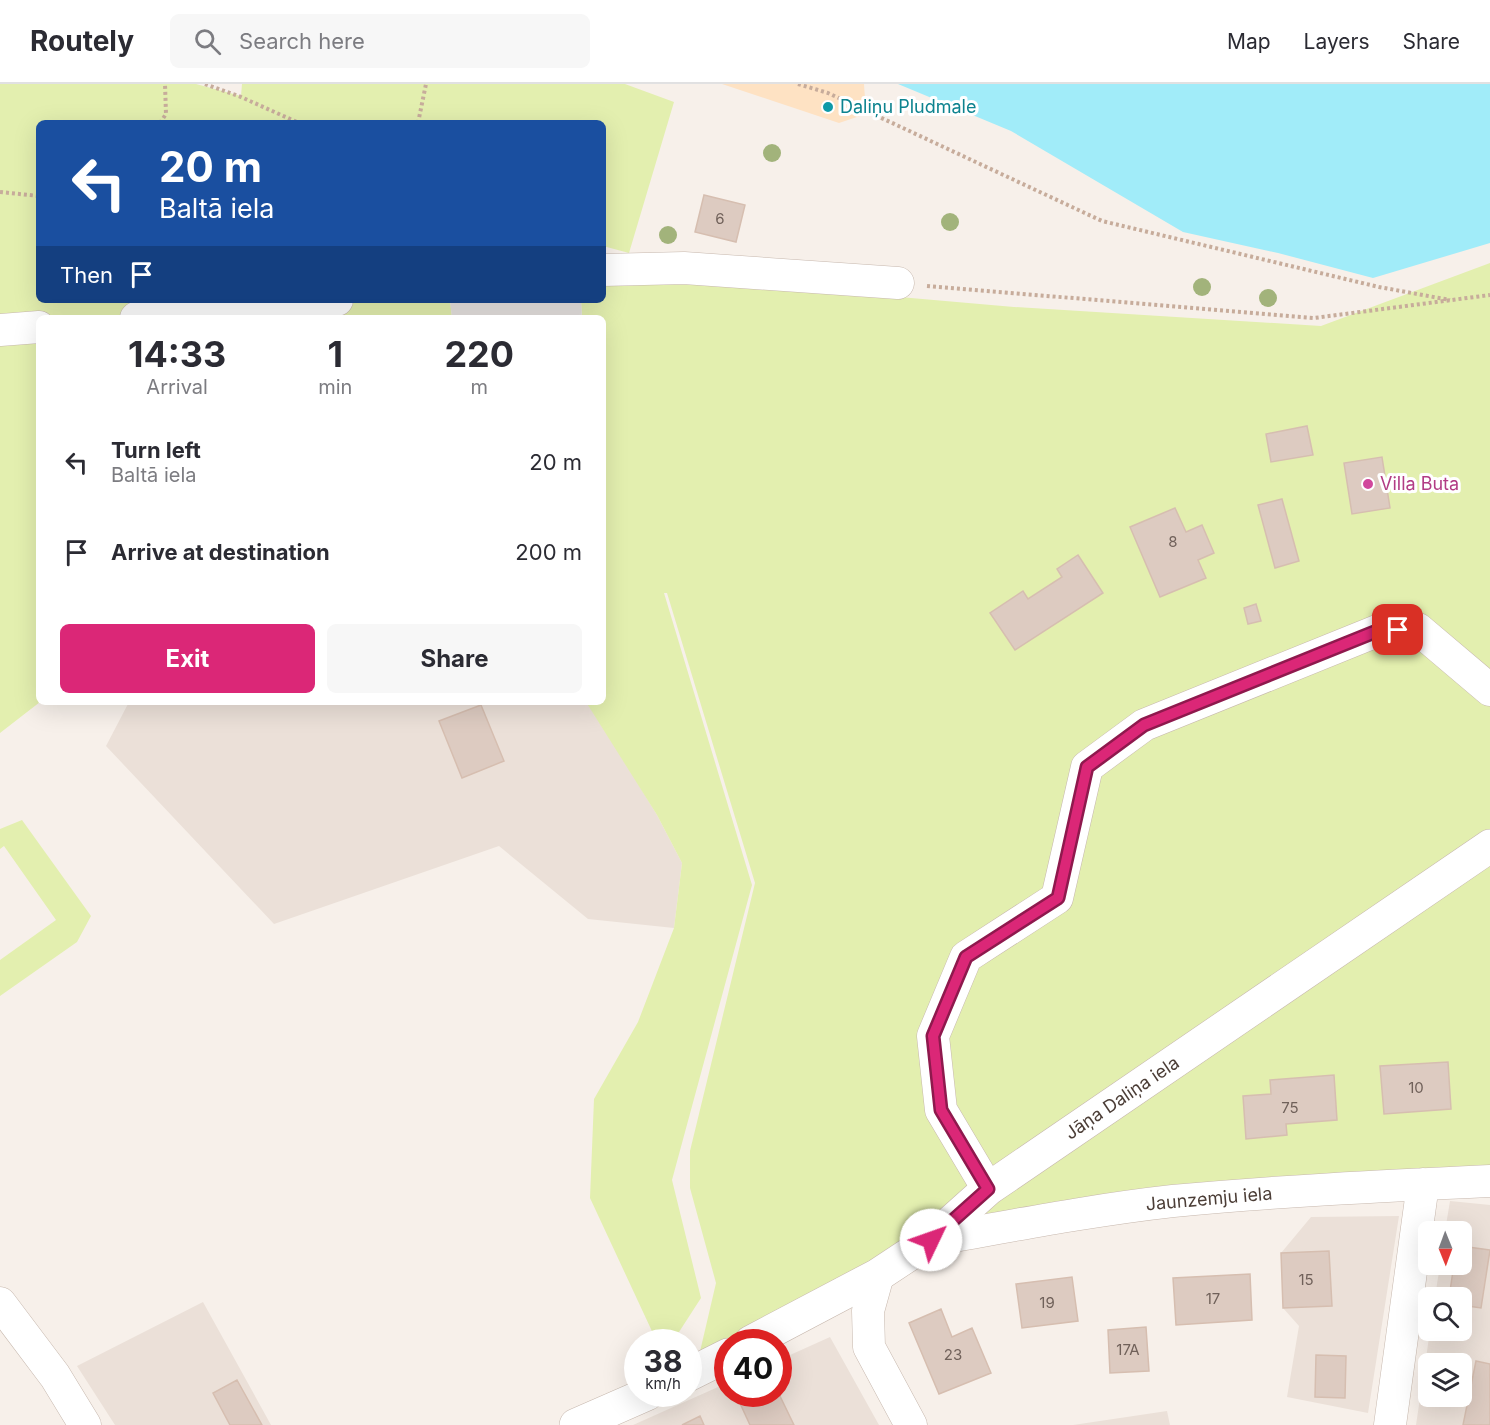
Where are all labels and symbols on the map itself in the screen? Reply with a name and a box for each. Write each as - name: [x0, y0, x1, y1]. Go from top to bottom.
- place label: Daliņu Pludmale: [840, 96, 976, 118]
- marker: Daliņu Pludmale: [821, 100, 835, 114]
- house number: 6: [715, 209, 725, 228]
- place label: Villa Buta: [1380, 473, 1459, 494]
- marker: Villa Buta: [1361, 477, 1375, 491]
- house number: 8: [1168, 532, 1178, 551]
- pin: [1372, 604, 1423, 655]
- street label: Jāņa Daliņa iela: [1061, 1052, 1183, 1144]
- house number: 10: [1408, 1078, 1424, 1097]
- house number: 75: [1281, 1098, 1299, 1117]
- street label: Jaunzemju iela: [1145, 1183, 1273, 1214]
- position arrow: [899, 1208, 963, 1272]
- north arrow: [1418, 1221, 1472, 1275]
- house number: 15: [1298, 1270, 1314, 1289]
- house number: 17: [1206, 1289, 1220, 1308]
- house number: 19: [1039, 1293, 1055, 1312]
- speed limit sign: 40: [714, 1329, 792, 1407]
- house number: 17A: [1116, 1340, 1140, 1359]
- house number: 23: [944, 1345, 962, 1364]

